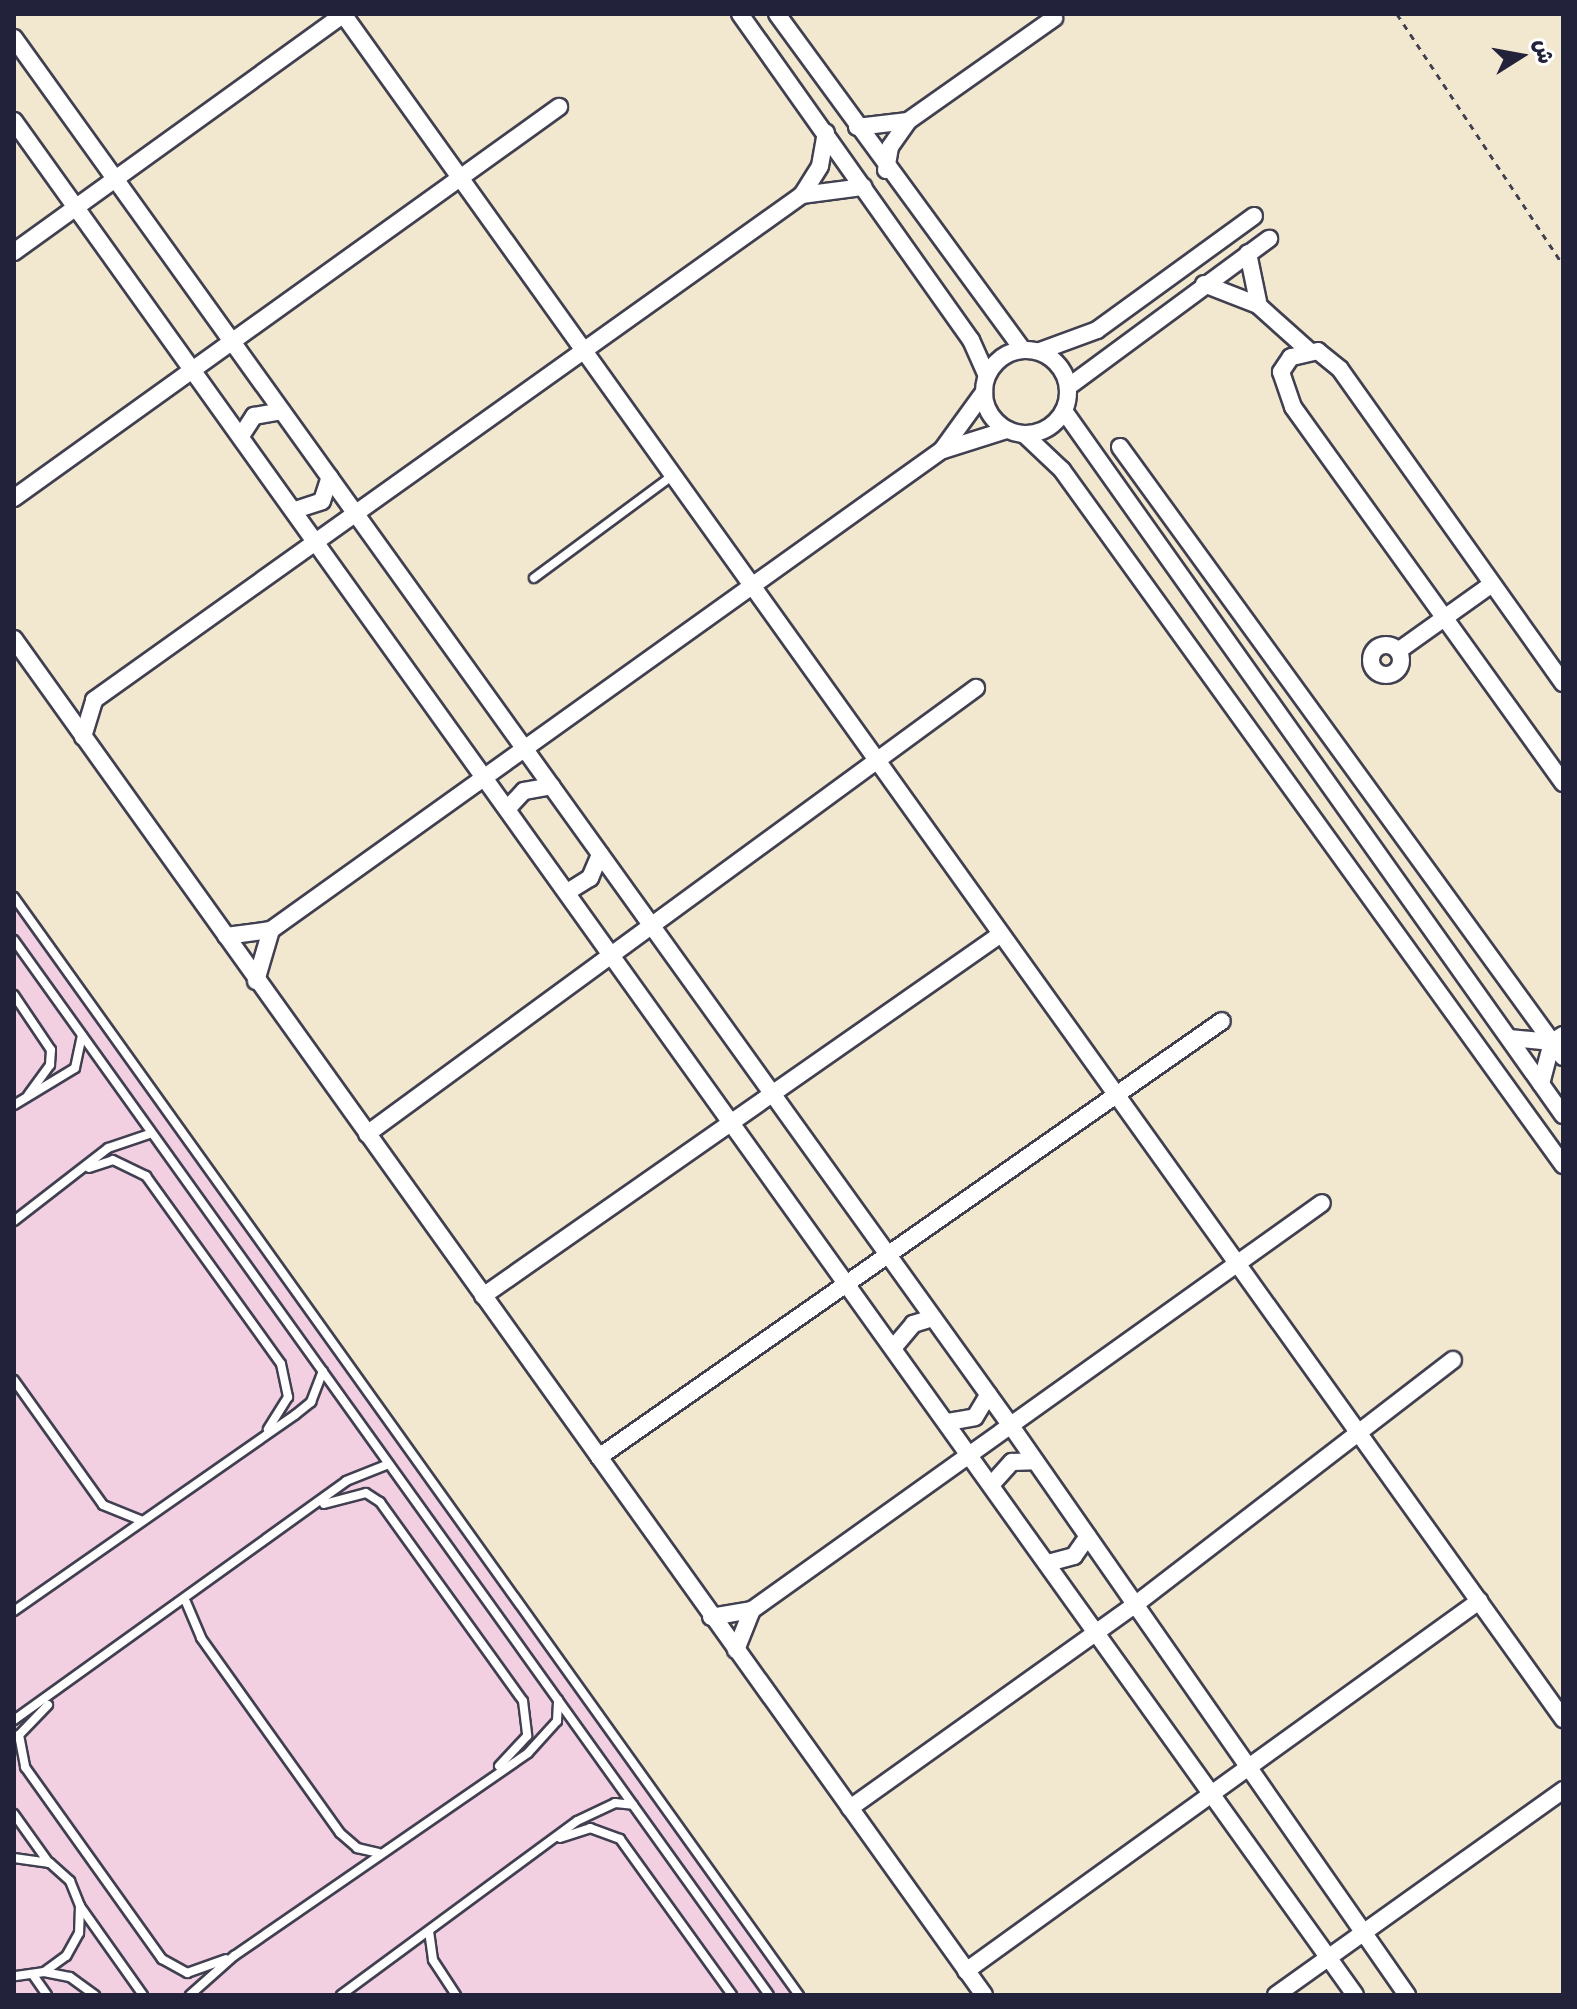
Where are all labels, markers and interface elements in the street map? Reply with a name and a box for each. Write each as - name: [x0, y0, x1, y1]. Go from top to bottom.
- north arrow: [1481, 16, 1561, 96]
- text: ش: [1529, 37, 1561, 66]

